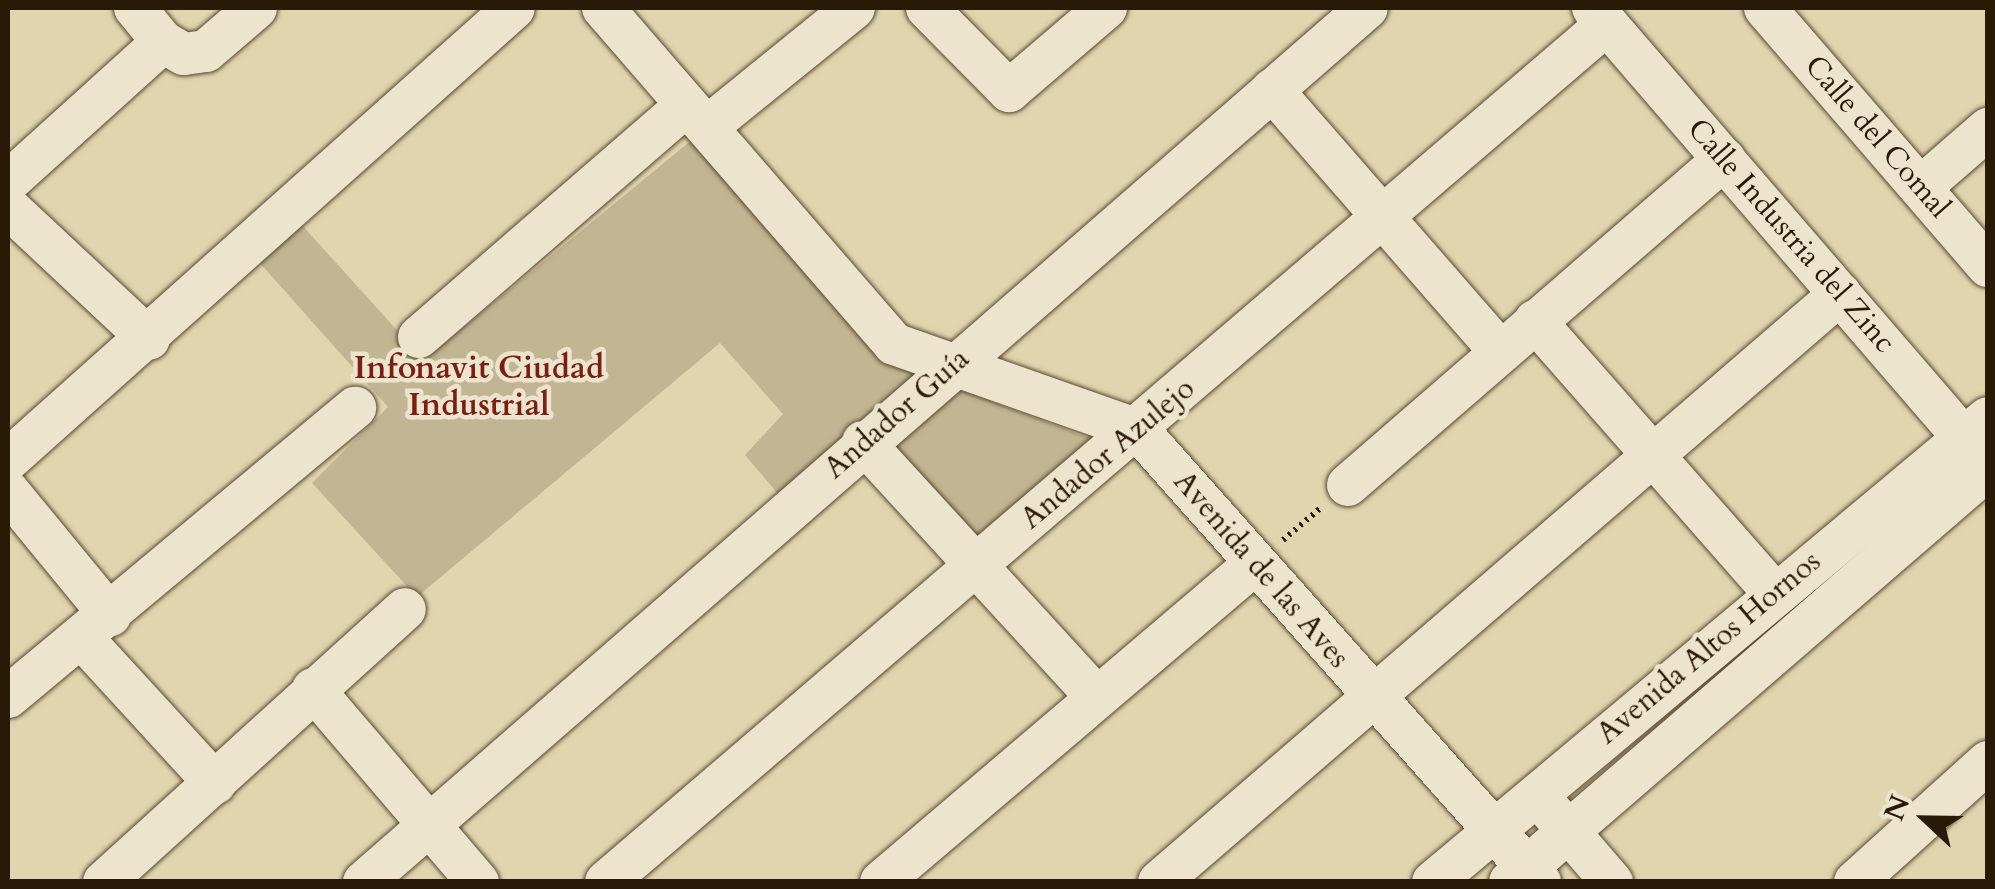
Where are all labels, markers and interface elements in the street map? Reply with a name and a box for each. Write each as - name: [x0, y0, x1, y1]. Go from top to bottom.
- street label: Calle del Comal: [1797, 48, 1957, 226]
- street label: Calle Industria del Zinc: [1680, 112, 1902, 360]
- street label: Andador Guía: [817, 341, 977, 487]
- district label: Infonavit Ciudad Industrial: [354, 350, 604, 425]
- street label: Andador Azulejo: [1014, 371, 1202, 537]
- street label: Avenida de las Aves: [1166, 464, 1356, 676]
- street label: Avenida Altos Hornos: [1590, 544, 1828, 752]
- north arrow: [1875, 769, 1975, 869]
- text: N: [1875, 789, 1919, 826]

